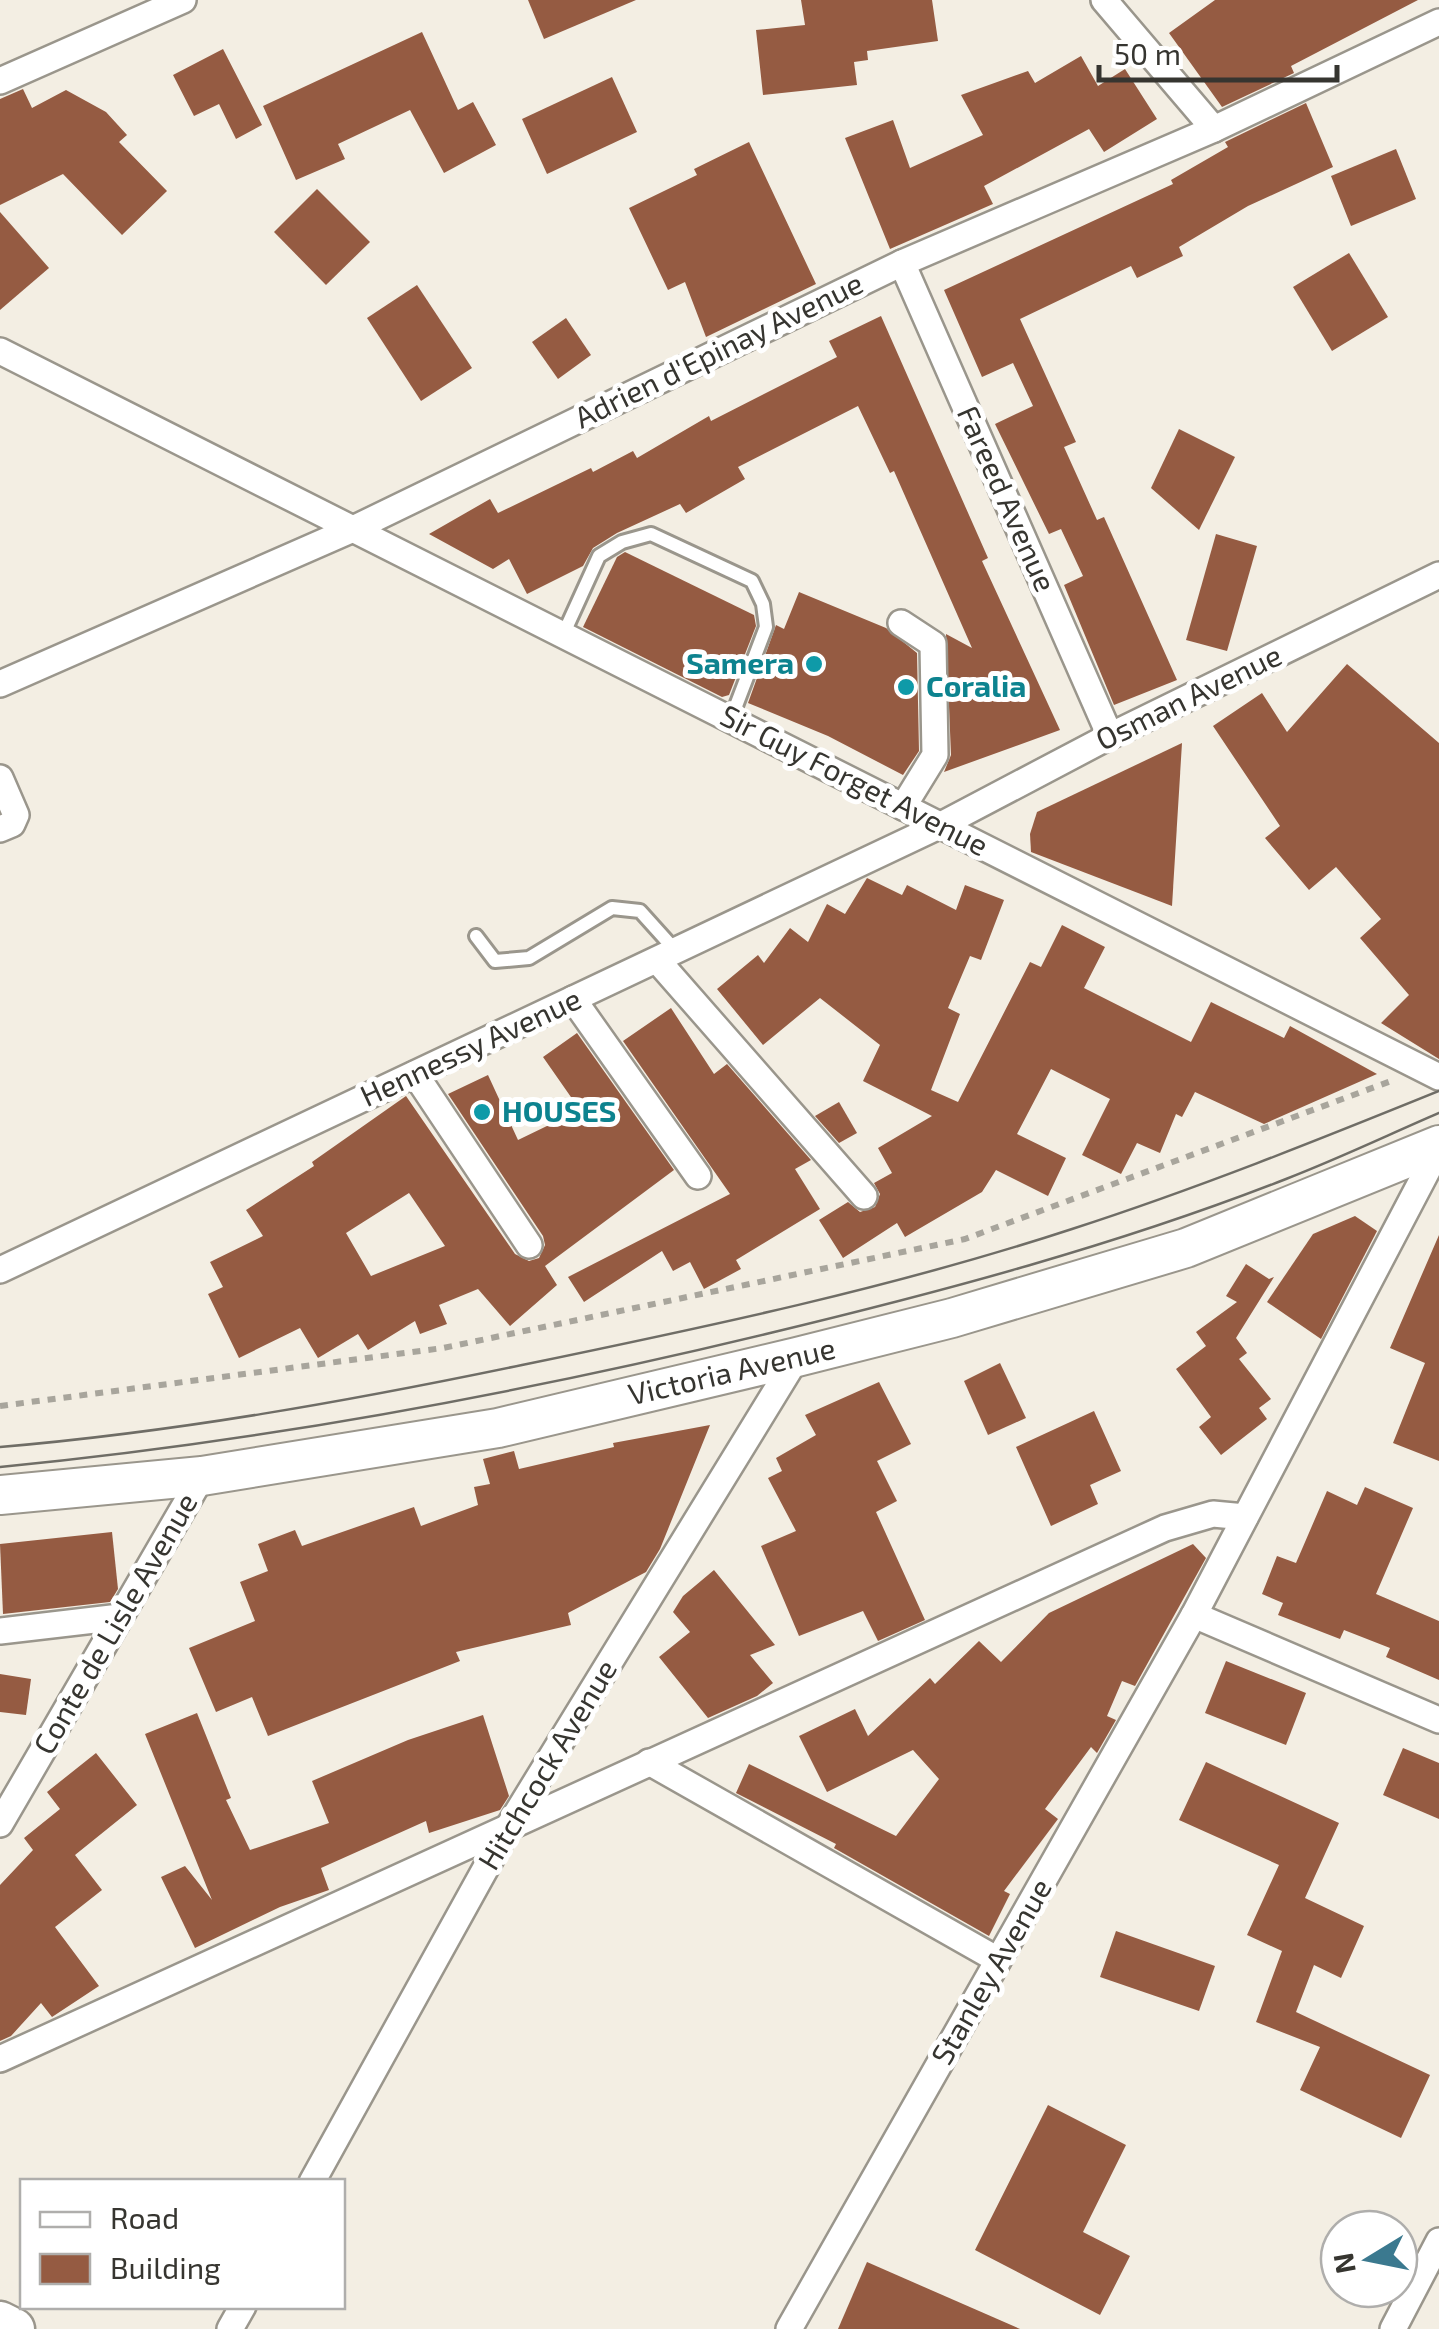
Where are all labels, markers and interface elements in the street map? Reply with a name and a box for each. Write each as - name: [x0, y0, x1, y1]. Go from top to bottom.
- scale bar: [1099, 20, 1336, 82]
- text: 50 m: [1114, 35, 1181, 71]
- street label: Adrien d'Epinay Avenue: [568, 264, 868, 435]
- street label: Fareed Avenue: [951, 400, 1065, 597]
- street label: Osman Avenue: [1089, 636, 1287, 757]
- place label: Samera: [686, 644, 794, 680]
- marker: Samera: [803, 653, 825, 675]
- place label: Coralia: [926, 667, 1026, 703]
- marker: Coralia: [895, 676, 917, 698]
- street label: Sir Guy Forget Avenue: [715, 696, 995, 862]
- street label: Hennessy Avenue: [354, 979, 586, 1113]
- place label: HOUSES: [502, 1092, 616, 1128]
- marker: HOUSES: [471, 1101, 493, 1123]
- street label: Victoria Avenue: [625, 1329, 839, 1411]
- street label: Conte de Lisle Avenue: [25, 1486, 204, 1760]
- street label: Hitchcock Avenue: [469, 1652, 623, 1876]
- street label: Stanley Avenue: [923, 1872, 1058, 2070]
- legend: [20, 2179, 345, 2309]
- text: Road: [110, 2199, 179, 2235]
- north arrow: [1319, 2209, 1419, 2309]
- text: Building: [110, 2249, 221, 2285]
- text: N: [1325, 2251, 1362, 2276]

